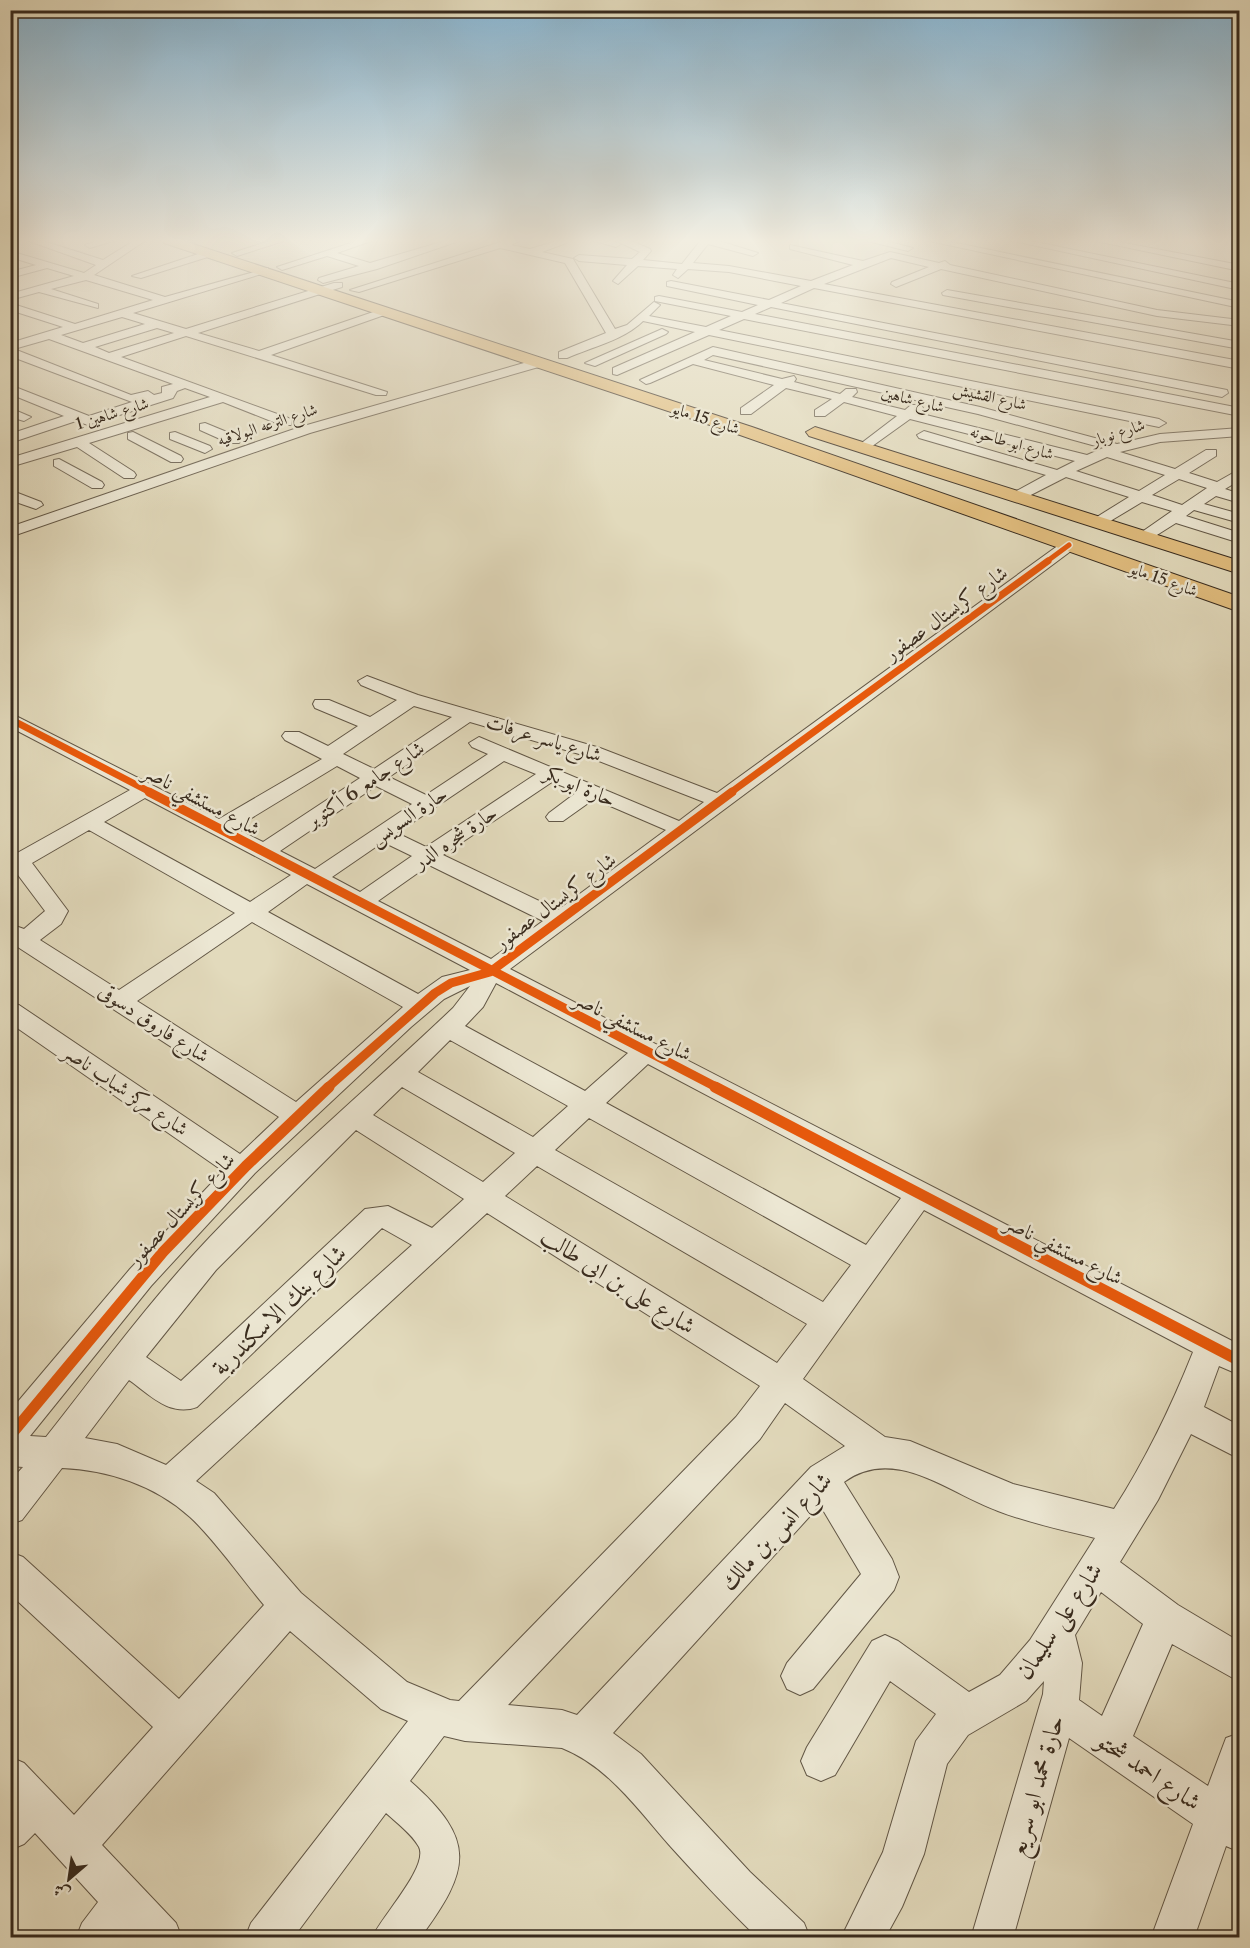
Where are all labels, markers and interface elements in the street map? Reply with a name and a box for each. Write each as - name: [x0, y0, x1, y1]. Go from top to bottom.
- street label: شارع القشيش: [950, 378, 1029, 418]
- street label: شارع شاهين: [878, 382, 947, 420]
- street label: شارع شاهين 1: [73, 392, 152, 437]
- street label: شارع 15 مايو: [666, 397, 742, 442]
- street label: شارع الترعه البولاقيه: [214, 398, 321, 453]
- street label: شارع نوبار: [1087, 414, 1148, 454]
- street label: شارع ابو طاحونه: [967, 421, 1056, 467]
- street label: شارع 15 مايو: [1124, 557, 1200, 604]
- street label: شارع كريستال عصفور: [878, 560, 1016, 672]
- street label: شارع ياسر عرفات: [482, 709, 605, 773]
- street label: شارع جامع 6 أكتوبر: [298, 734, 432, 839]
- street label: شارع مستشفي ناصر: [134, 758, 265, 848]
- street label: حارة ابو بكر: [539, 760, 619, 813]
- street label: حارة السويس: [365, 781, 453, 852]
- street label: حارة شجره الدر: [407, 800, 502, 876]
- street label: شارع كريستال عصفور: [488, 847, 624, 961]
- street label: شارع فاروق دسوقى: [91, 978, 214, 1073]
- street label: شارع مستشفي ناصر: [565, 985, 696, 1073]
- street label: شارع مركز شباب ناصر: [54, 1038, 193, 1146]
- street label: شارع كريستال عصفور: [121, 1147, 244, 1276]
- street label: شارع مستشفي ناصر: [996, 1209, 1127, 1297]
- street label: شارع على بن ابى طالب: [532, 1221, 701, 1345]
- street label: شارع بنك الاسكندرية: [205, 1238, 356, 1385]
- street label: شارع انس بن مالك: [713, 1465, 842, 1600]
- street label: شارع على سليمان: [1009, 1557, 1113, 1688]
- street label: حارة محمد ابو سريع: [1002, 1712, 1077, 1862]
- street label: شارع احمد شحتو: [1087, 1724, 1207, 1821]
- north arrow: [39, 1849, 99, 1909]
- text: ش: [50, 1880, 74, 1905]

